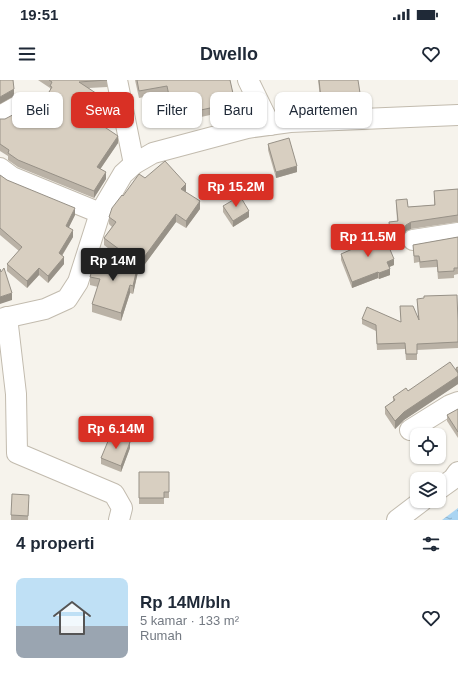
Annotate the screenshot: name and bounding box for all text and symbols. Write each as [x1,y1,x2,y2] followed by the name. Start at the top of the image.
[20,6,58,23] text: 19:51
[16,43,38,65] icon: menu
[420,43,442,65] icon: heart
[200,44,258,64] text: Dwello
[12,92,63,128] chip: Beli
[71,92,134,128] chip: Sewa
[142,92,202,128] chip: Filter
[210,92,267,128] chip: Baru
[275,92,372,128] chip: Apartemen
[195,174,277,208] pin: Rp 15.2M
[207,179,265,194] text: Rp 15.2M
[327,224,409,258] pin: Rp 11.5M
[340,229,396,244] text: Rp 11.5M
[80,248,146,282] pin: Rp 14M
[90,253,136,268] text: Rp 14M
[75,416,157,450] pin: Rp 6.14M
[87,421,145,436] text: Rp 6.14M
[410,428,446,508] map controls
[410,428,446,464] button: locate
[410,472,446,508] button: layers
[420,533,442,555] icon: filters
[16,534,94,553] text: 4 properti
[140,593,231,612] text: Rp 14M/bln
[48,594,96,642] icon: home
[420,607,442,629] icon: heart
[140,613,239,628] text: 5 kamar · 133 m²
[140,628,182,643] text: Rumah

